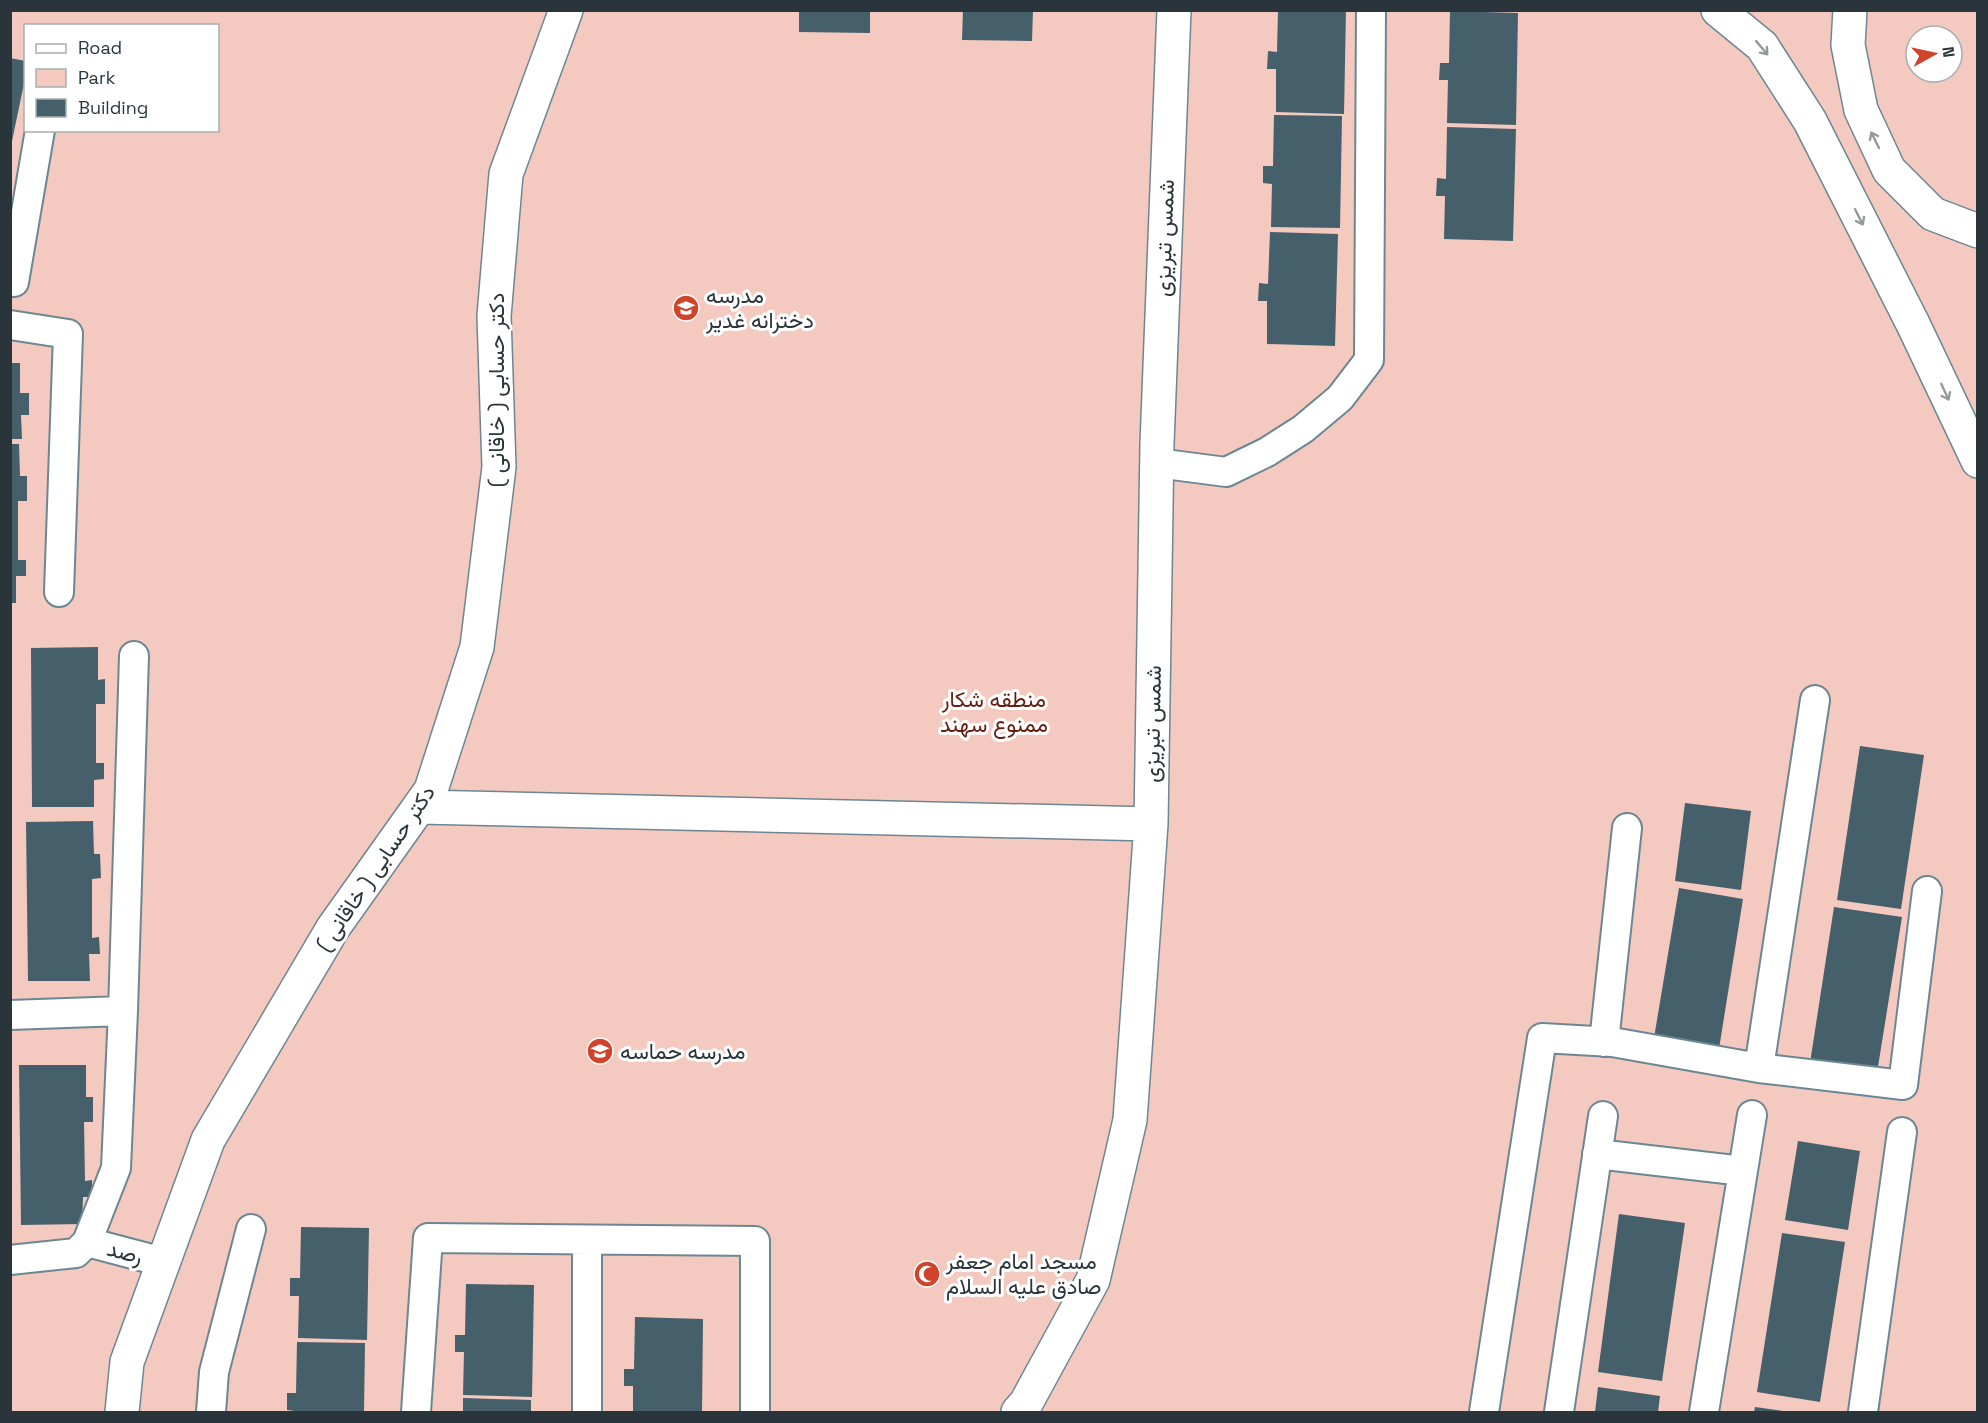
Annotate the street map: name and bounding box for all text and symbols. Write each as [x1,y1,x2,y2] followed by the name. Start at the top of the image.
[24,24,219,132] legend
[1904,24,1964,84] north arrow
[78,36,122,59] text: Road
[1754,40,1768,56] one-way arrow
[1937,45,1960,59] text: N
[78,66,116,89] text: Park
[78,96,148,119] text: Building
[1869,132,1881,150] one-way arrow
[1148,179,1180,297] street label: شمس تبریزی
[1853,208,1865,226] one-way arrow
[705,281,814,334] place label: مدرسه دخترانه غدیر
[482,293,510,487] street label: دکتر حسابی ( خاقانی )
[671,293,701,323] school or university icon: مدرسه دخترانه غدیر
[1939,382,1951,400] one-way arrow
[1137,665,1167,783] street label: شمس تبریزی
[940,685,1048,739] park label: منطقه شکار ممنوع سهند
[309,780,441,956] street label: دکتر حسابی ( خاقانی )
[585,1036,615,1066] school or university icon: مدرسه حماسه
[620,1037,746,1065] place label: مدرسه حماسه
[104,1234,146,1270] street label: رصد
[945,1247,1101,1301] place label: مسجد امام جعفر صادق علیه السلام
[912,1259,942,1289] mosque icon: مسجد امام جعفر صادق علیه السلام

